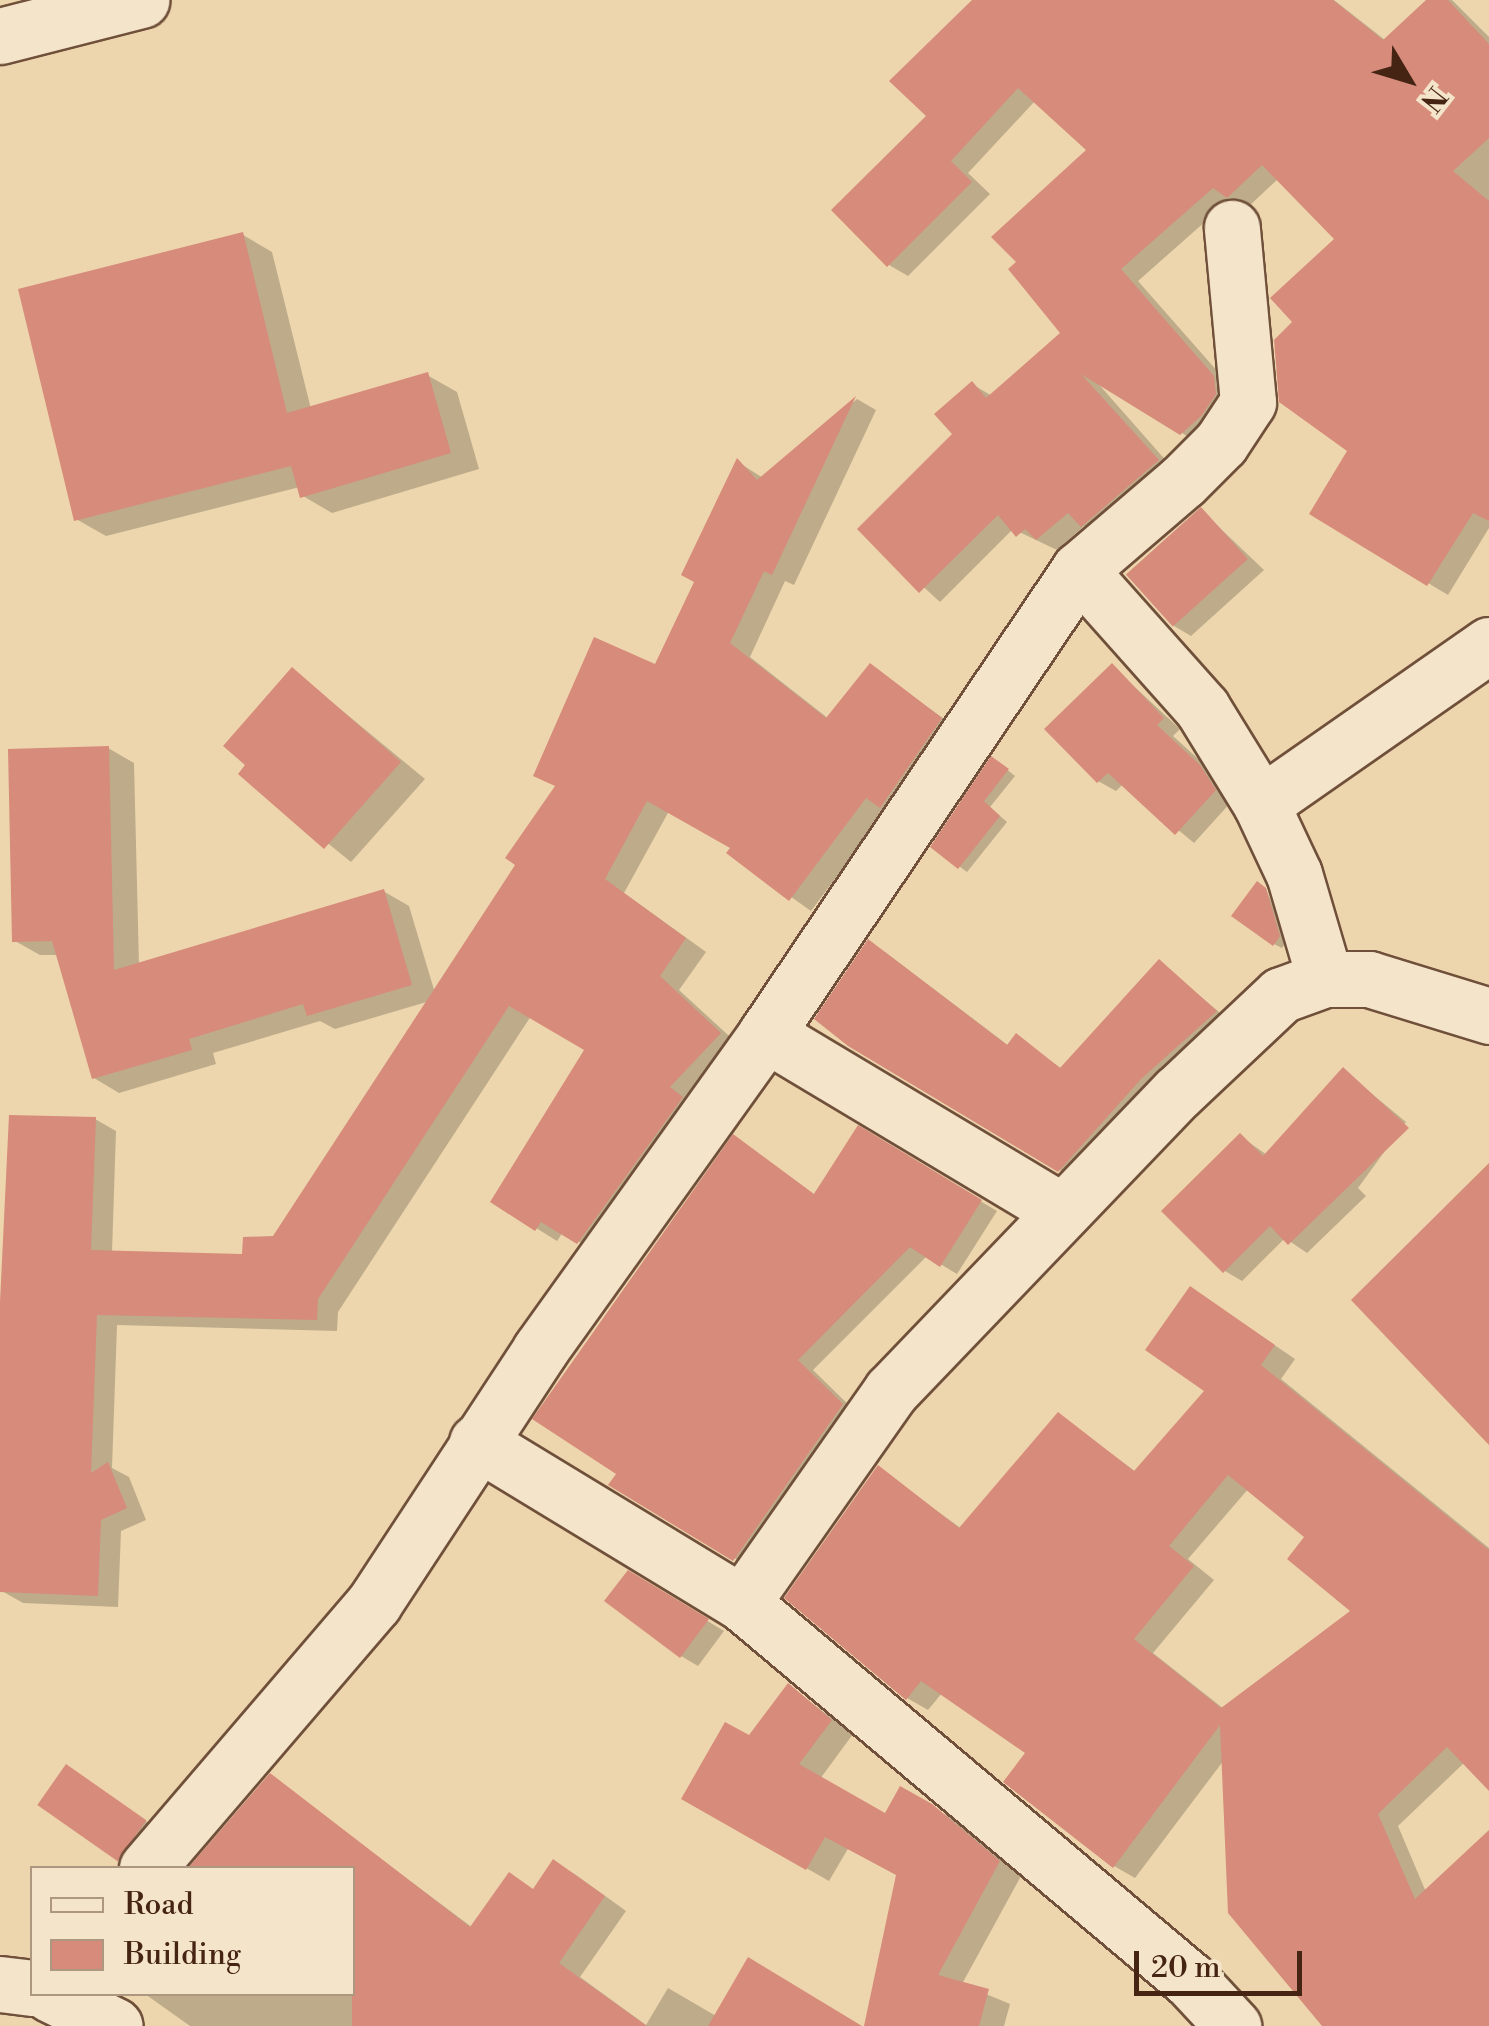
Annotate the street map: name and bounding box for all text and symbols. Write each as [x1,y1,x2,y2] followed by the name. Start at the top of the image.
[1359,30,1459,130] north arrow
[1412,79,1454,118] text: N
[30,1866,355,1996] legend
[124,1886,194,1924] text: Road
[1139,1931,1306,1993] scale bar
[124,1936,241,1974] text: Building
[1151,1949,1220,1987] text: 20 m

